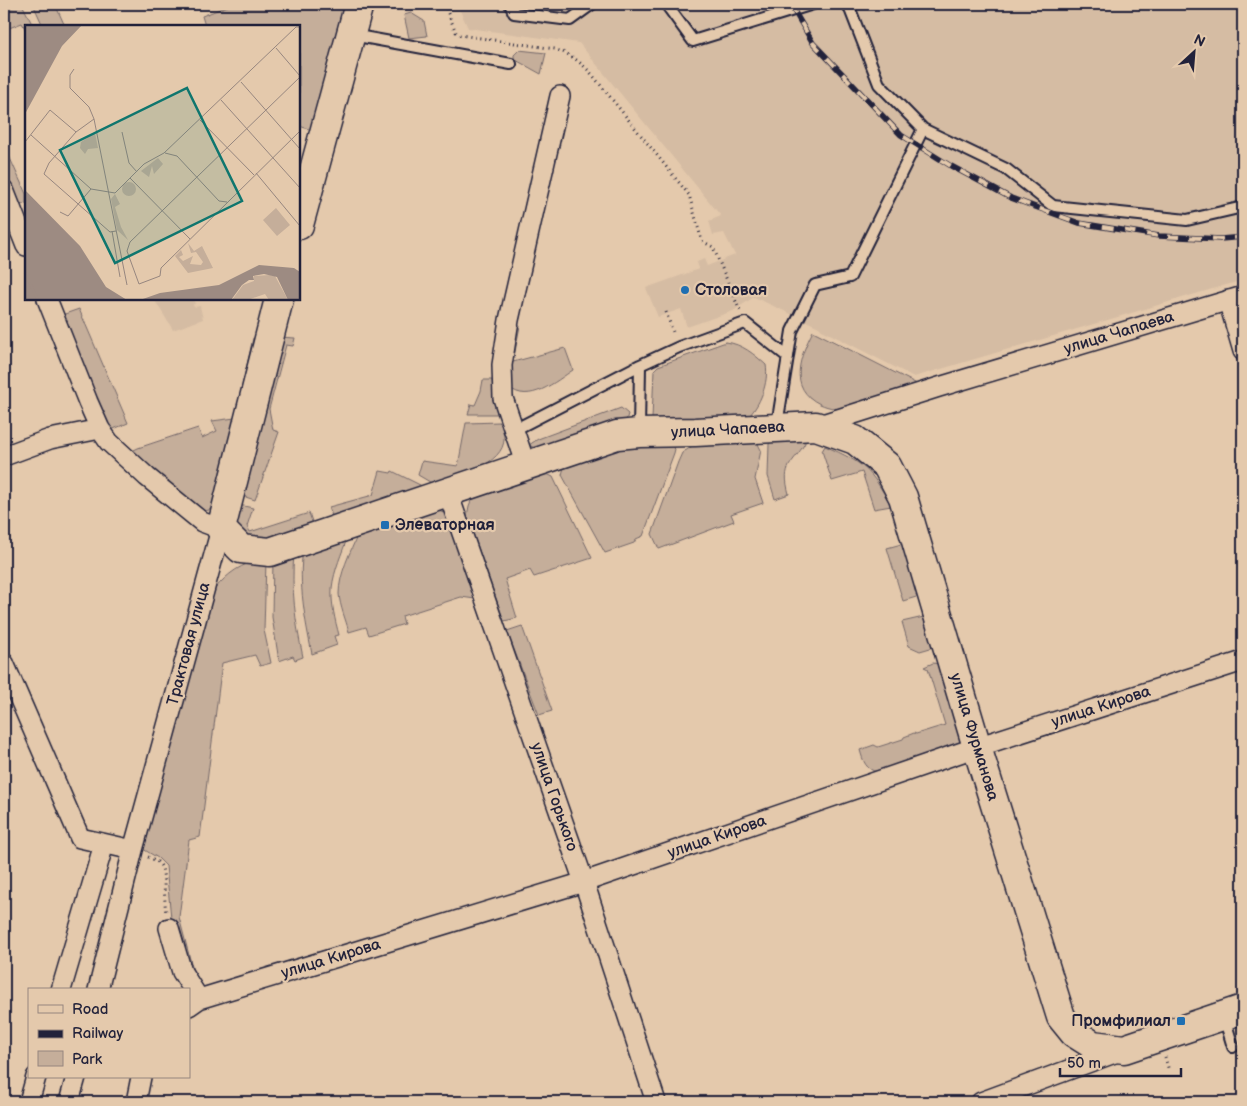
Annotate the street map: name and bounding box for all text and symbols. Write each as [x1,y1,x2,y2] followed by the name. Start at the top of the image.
[25,25,300,300] inset map
[1170,28,1220,78] north arrow
[1191,31,1208,51] text: N
[695,281,767,300] place label: Столовая
[679,284,691,296] marker: Столовая
[1062,307,1177,359] street label: улица Чапаева
[671,417,786,442] street label: улица Чапаева
[395,516,495,535] place label: Элеваторная
[379,519,391,531] marker: Элеваторная
[163,580,215,708] street label: Трактовая улица
[946,671,1003,804] street label: улица Фурманова
[1049,682,1153,732] street label: улица Кирова
[527,740,581,854] street label: улица Горького
[665,811,769,863] street label: улица Кирова
[279,935,384,983] street label: улица Кирова
[28,988,190,1078] legend
[72,1000,108,1019] text: Road
[1071,1012,1171,1031] place label: Промфилиал
[1175,1015,1187,1027] marker: Промфилиал
[72,1024,123,1043] text: Railway
[1060,1046,1181,1078] scale bar
[72,1050,103,1069] text: Park
[1067,1054,1101,1073] text: 50 m

